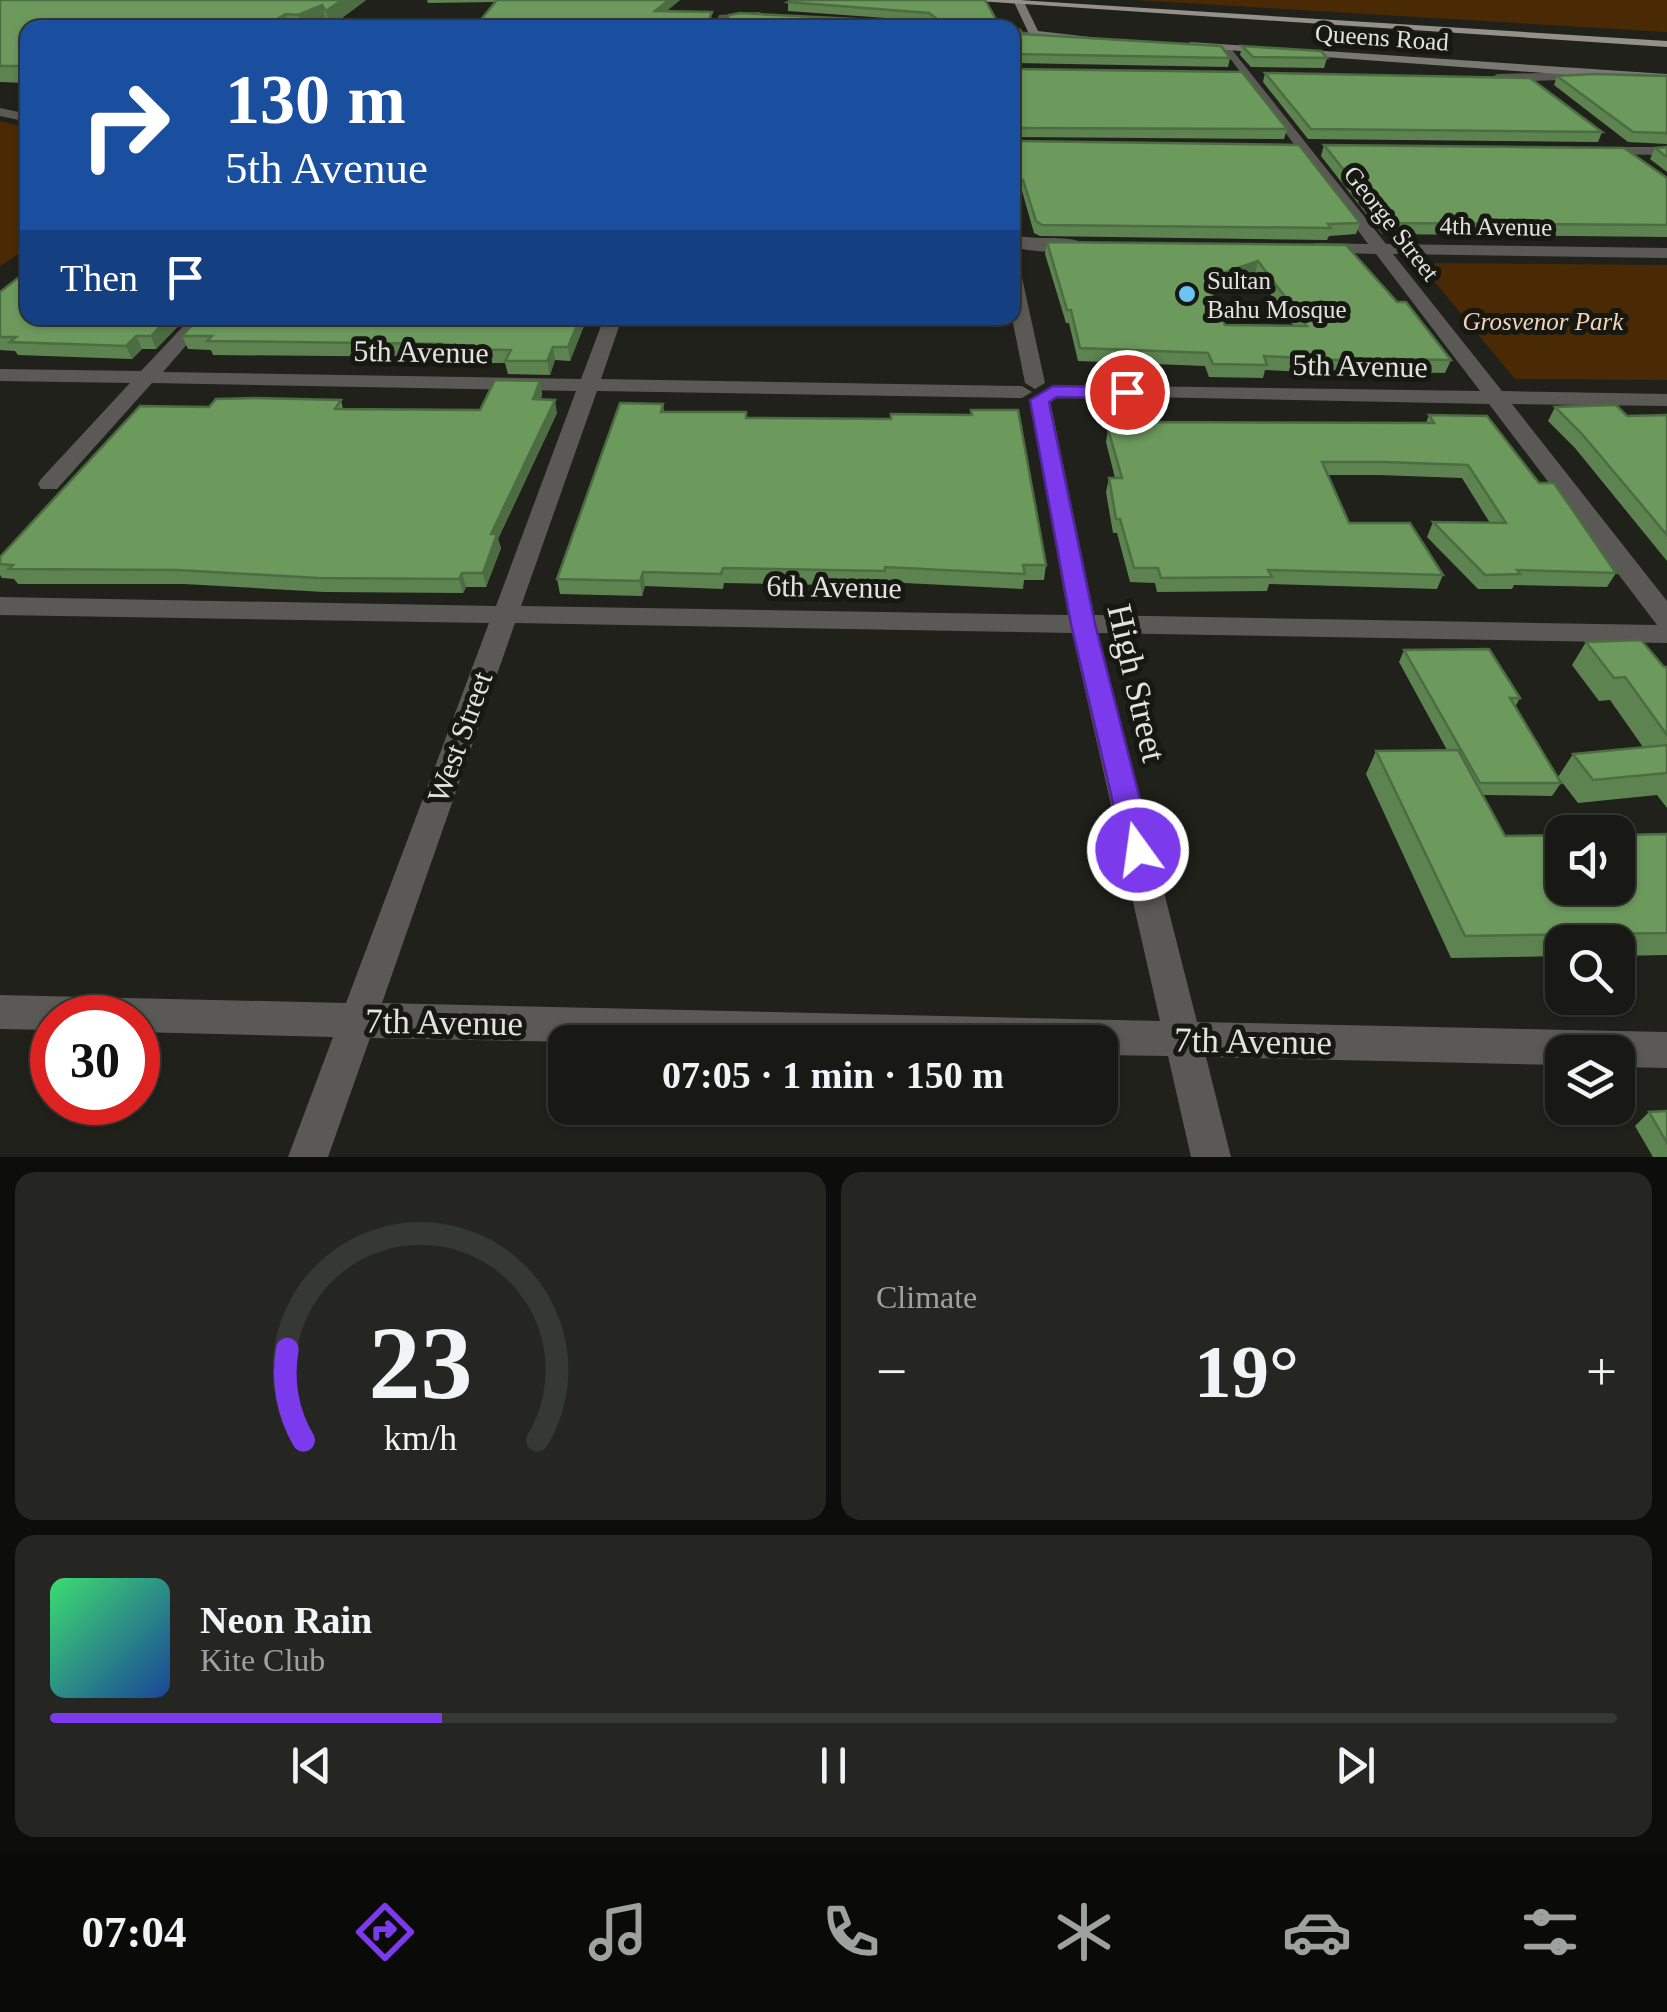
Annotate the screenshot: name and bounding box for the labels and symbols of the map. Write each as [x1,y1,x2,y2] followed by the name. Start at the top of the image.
[1314,19,1450,56] street label: Queens Road
[1339,161,1445,286] street label: George Street
[1439,212,1553,241] street label: 4th Avenue
[1207,267,1347,323] place label: Sultan Bahu Mosque
[1176,283,1198,305] marker: Sultan Bahu Mosque
[1463,308,1624,335] park label: Grosvenor Park
[353,334,489,369] street label: 5th Avenue
[1292,348,1428,383] street label: 5th Avenue
[1085,350,1170,435] pin
[766,569,902,604] street label: 6th Avenue
[1099,601,1174,766] street label: High Street
[421,666,499,807] street label: West Street
[1086,798,1190,902] position arrow
[30,995,160,1125] speed limit sign: 30
[365,1002,523,1043] street label: 7th Avenue
[1174,1021,1332,1062] street label: 7th Avenue

